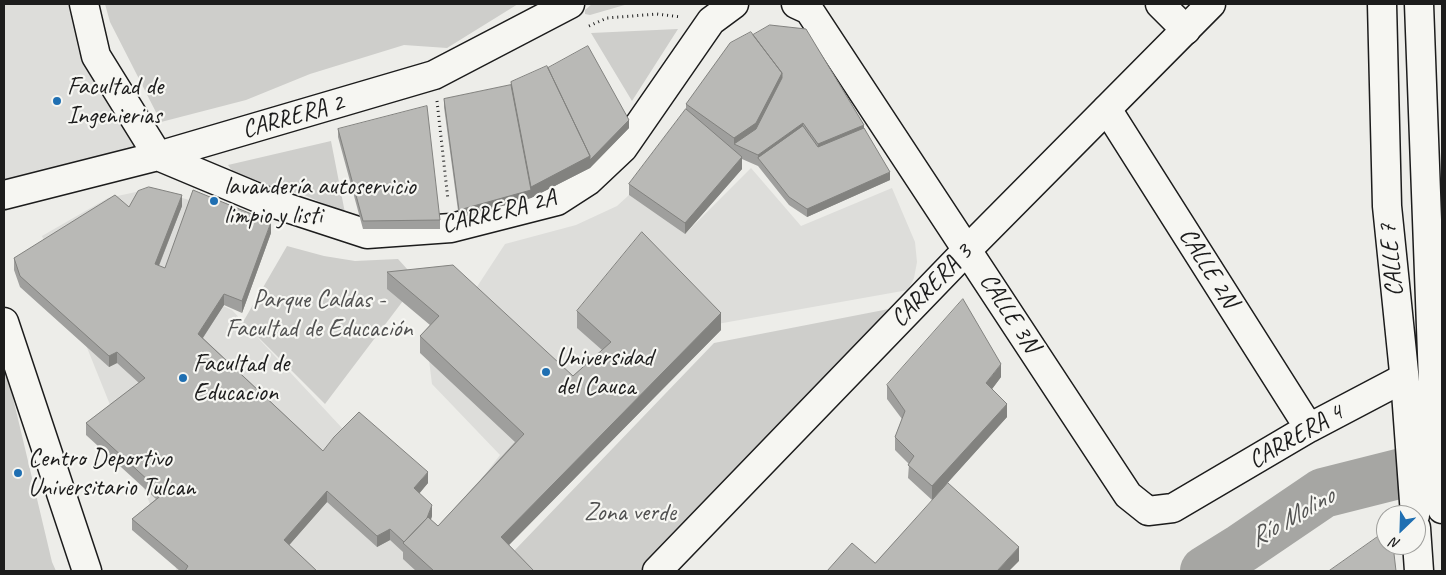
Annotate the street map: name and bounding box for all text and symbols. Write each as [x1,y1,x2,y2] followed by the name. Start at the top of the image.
[67,72,163,131] place label: Facultad de Ingenierias
[239,88,347,146] street label: CARRERA 2
[51,95,63,107] marker: Facultad de Ingenierias
[224,172,415,231] place label: lavandería autoservicio limpio y listi
[439,183,559,241] street label: CARRERA 2A
[208,195,220,207] marker: lavandería autoservicio limpio y listi
[1373,222,1411,298] street label: CALLE 7
[1172,223,1244,313] street label: CALLE 2N
[885,238,979,334] street label: CARRERA 3
[972,268,1046,358] street label: CALLE 3N
[225,285,413,344] park label: Parque Caldas - Facultad de Educación
[556,343,653,402] place label: Universidad del Cauca
[193,349,289,408] place label: Facultad de Educacion
[540,366,552,378] marker: Universidad del Cauca
[177,372,189,384] marker: Facultad de Educacion
[1243,398,1349,476] street label: CARRERA 4
[28,444,195,503] place label: Centro Deportivo Universitario Tulcan
[12,467,24,479] marker: Centro Deportivo Universitario Tulcan
[1244,481,1340,555] water label: Río Molino
[584,498,676,528] park label: Zona verde
[1376,505,1426,555] north arrow
[1388,534,1403,553] text: N

